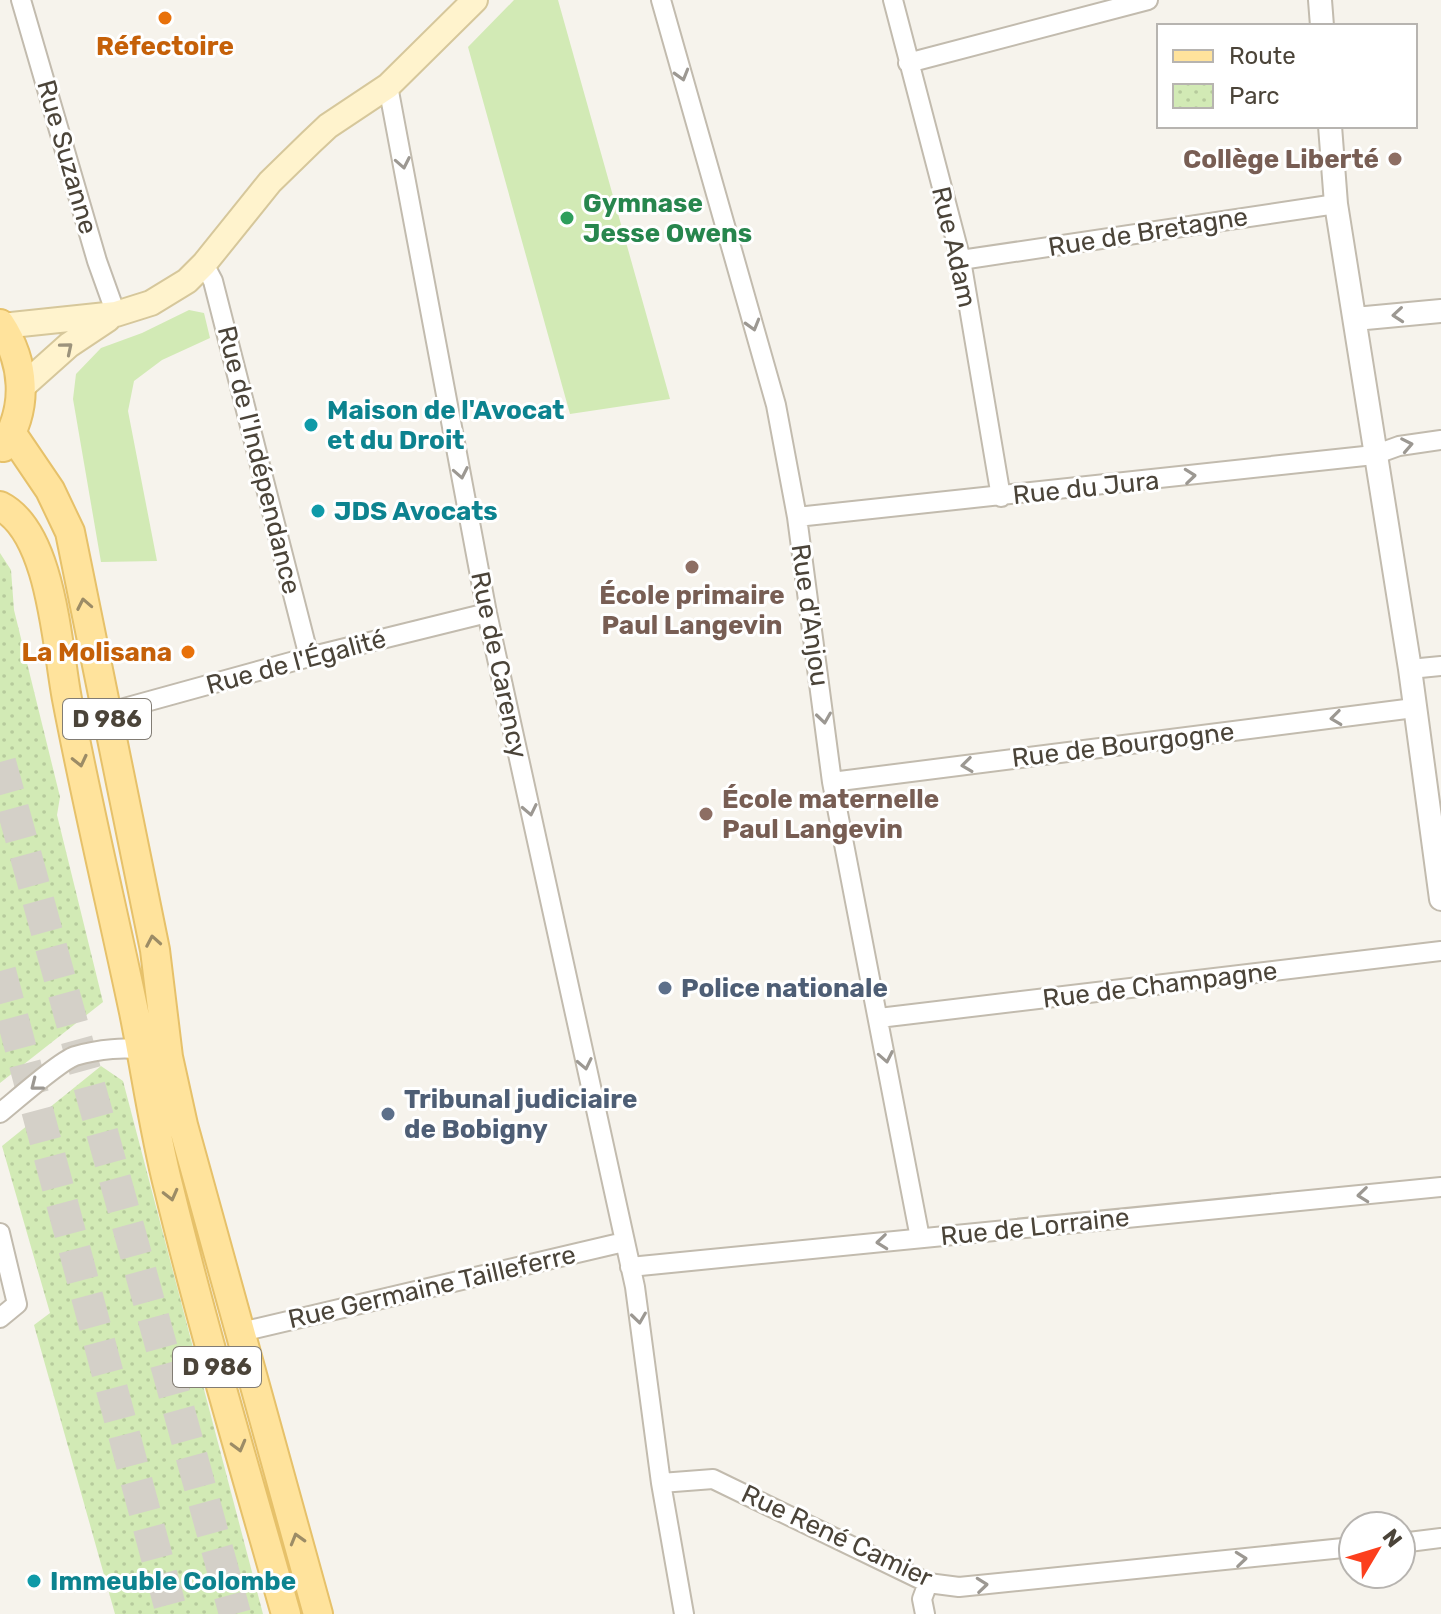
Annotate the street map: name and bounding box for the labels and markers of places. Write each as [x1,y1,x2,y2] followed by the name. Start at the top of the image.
[156,9,174,27] marker: Réfectoire
[96,31,234,62] place label: Réfectoire
[1183,144,1379,175] place label: Collège Liberté
[1386,150,1404,168] marker: Collège Liberté
[583,188,752,249] place label: Gymnase Jesse Owens
[558,209,576,227] marker: Gymnase Jesse Owens
[327,395,565,456] place label: Maison de l'Avocat et du Droit
[302,416,320,434] marker: Maison de l'Avocat et du Droit
[334,496,498,527] place label: JDS Avocats
[309,502,327,520] marker: JDS Avocats
[683,558,701,576] marker: École primaire Paul Langevin
[599,580,785,641] place label: École primaire Paul Langevin
[22,637,172,668] place label: La Molisana
[179,643,197,661] marker: La Molisana
[722,784,939,845] place label: École maternelle Paul Langevin
[697,805,715,823] marker: École maternelle Paul Langevin
[681,973,888,1004] place label: Police nationale
[656,979,674,997] marker: Police nationale
[404,1084,637,1145] place label: Tribunal judiciaire de Bobigny
[379,1105,397,1123] marker: Tribunal judiciaire de Bobigny
[50,1566,296,1597] place label: Immeuble Colombe
[25,1572,43,1590] marker: Immeuble Colombe

